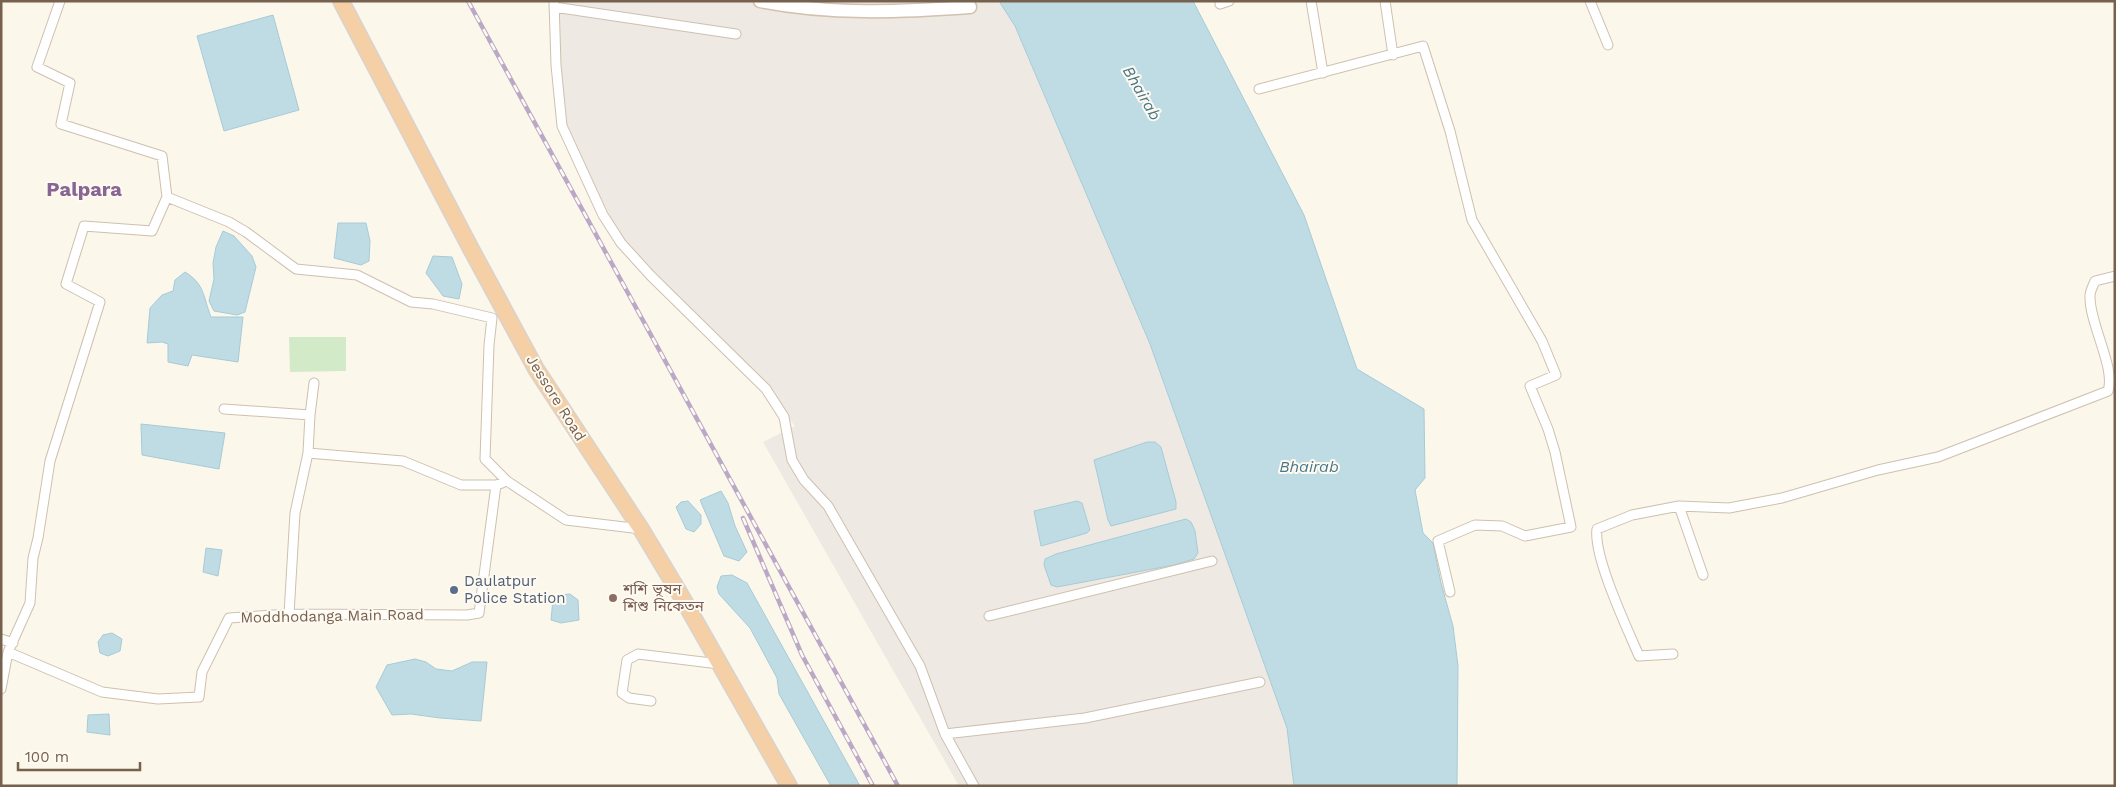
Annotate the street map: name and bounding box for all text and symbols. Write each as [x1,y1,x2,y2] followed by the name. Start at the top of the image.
[1119,62,1165,124] water label: Bhairab
[46,177,122,201] district label: Palpara
[522,352,590,444] street label: Jessore Road
[1279,457,1339,476] water label: Bhairab
[464,572,565,607] place label: Daulatpur Police Station
[622,580,705,615] place label: শশি ভূষন শিশু নিকেতন
[448,584,460,596] marker: Daulatpur Police Station
[607,592,619,604] marker: শশি ভূষন শিশু নিকেতন
[240,605,424,627] street label: Moddhodanga Main Road
[18,740,140,772] scale bar
[25,748,69,766] text: 100 m

